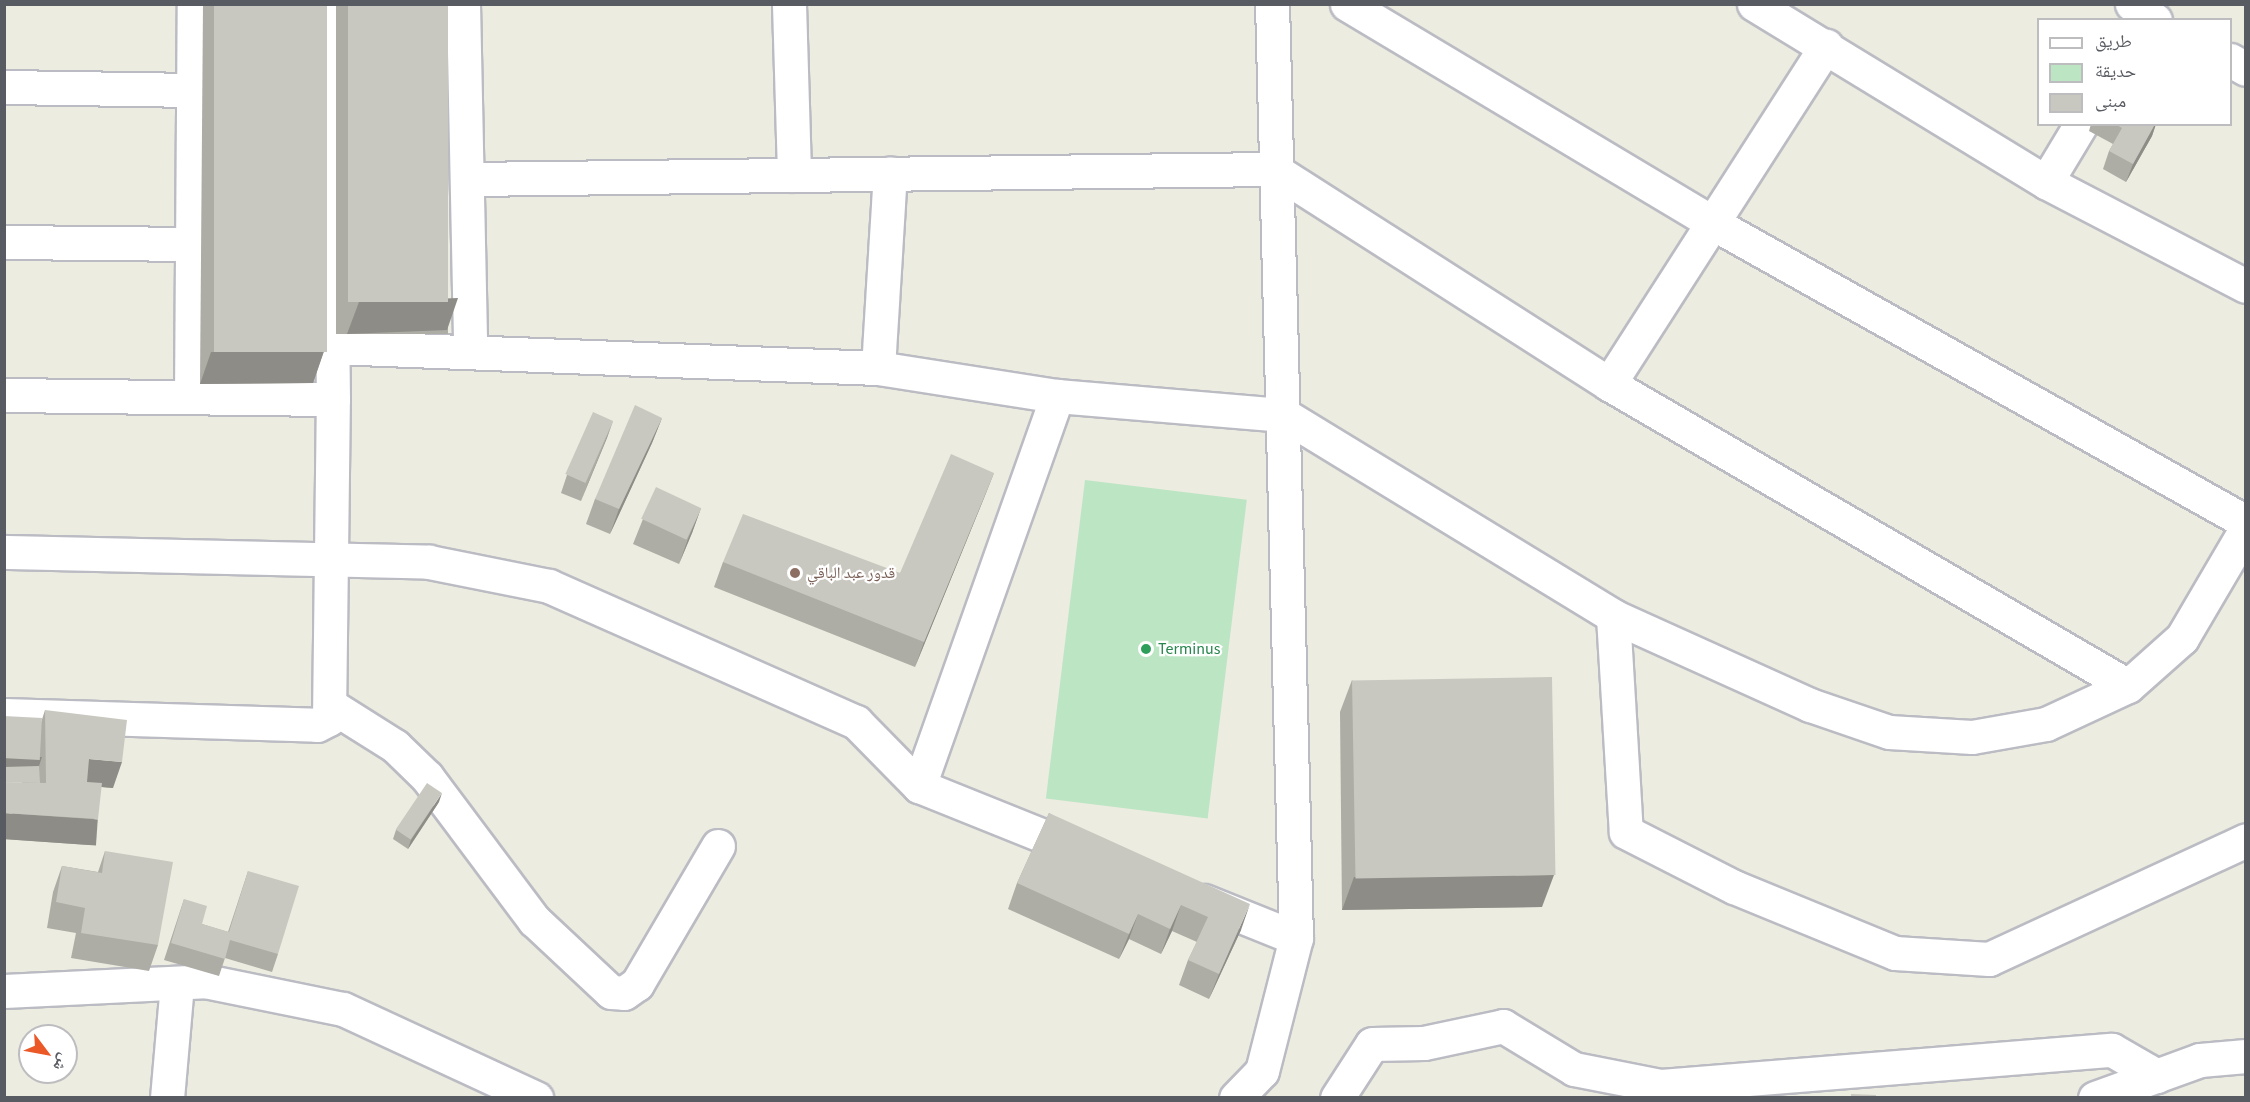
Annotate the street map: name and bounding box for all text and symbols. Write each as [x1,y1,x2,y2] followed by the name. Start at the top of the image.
[2037,18,2232,126] legend
[2095,29,2132,54] text: طريق
[2095,59,2136,84] text: حديقة
[2095,89,2126,114] text: مبنى
[807,563,895,583] place label: قدور عبد الباقي
[788,566,802,580] marker: قدور عبد الباقي
[1158,639,1220,659] place label: Terminus
[1139,642,1153,656] marker: Terminus
[18,1024,78,1084] north arrow
[48,1049,75,1076] text: ش

